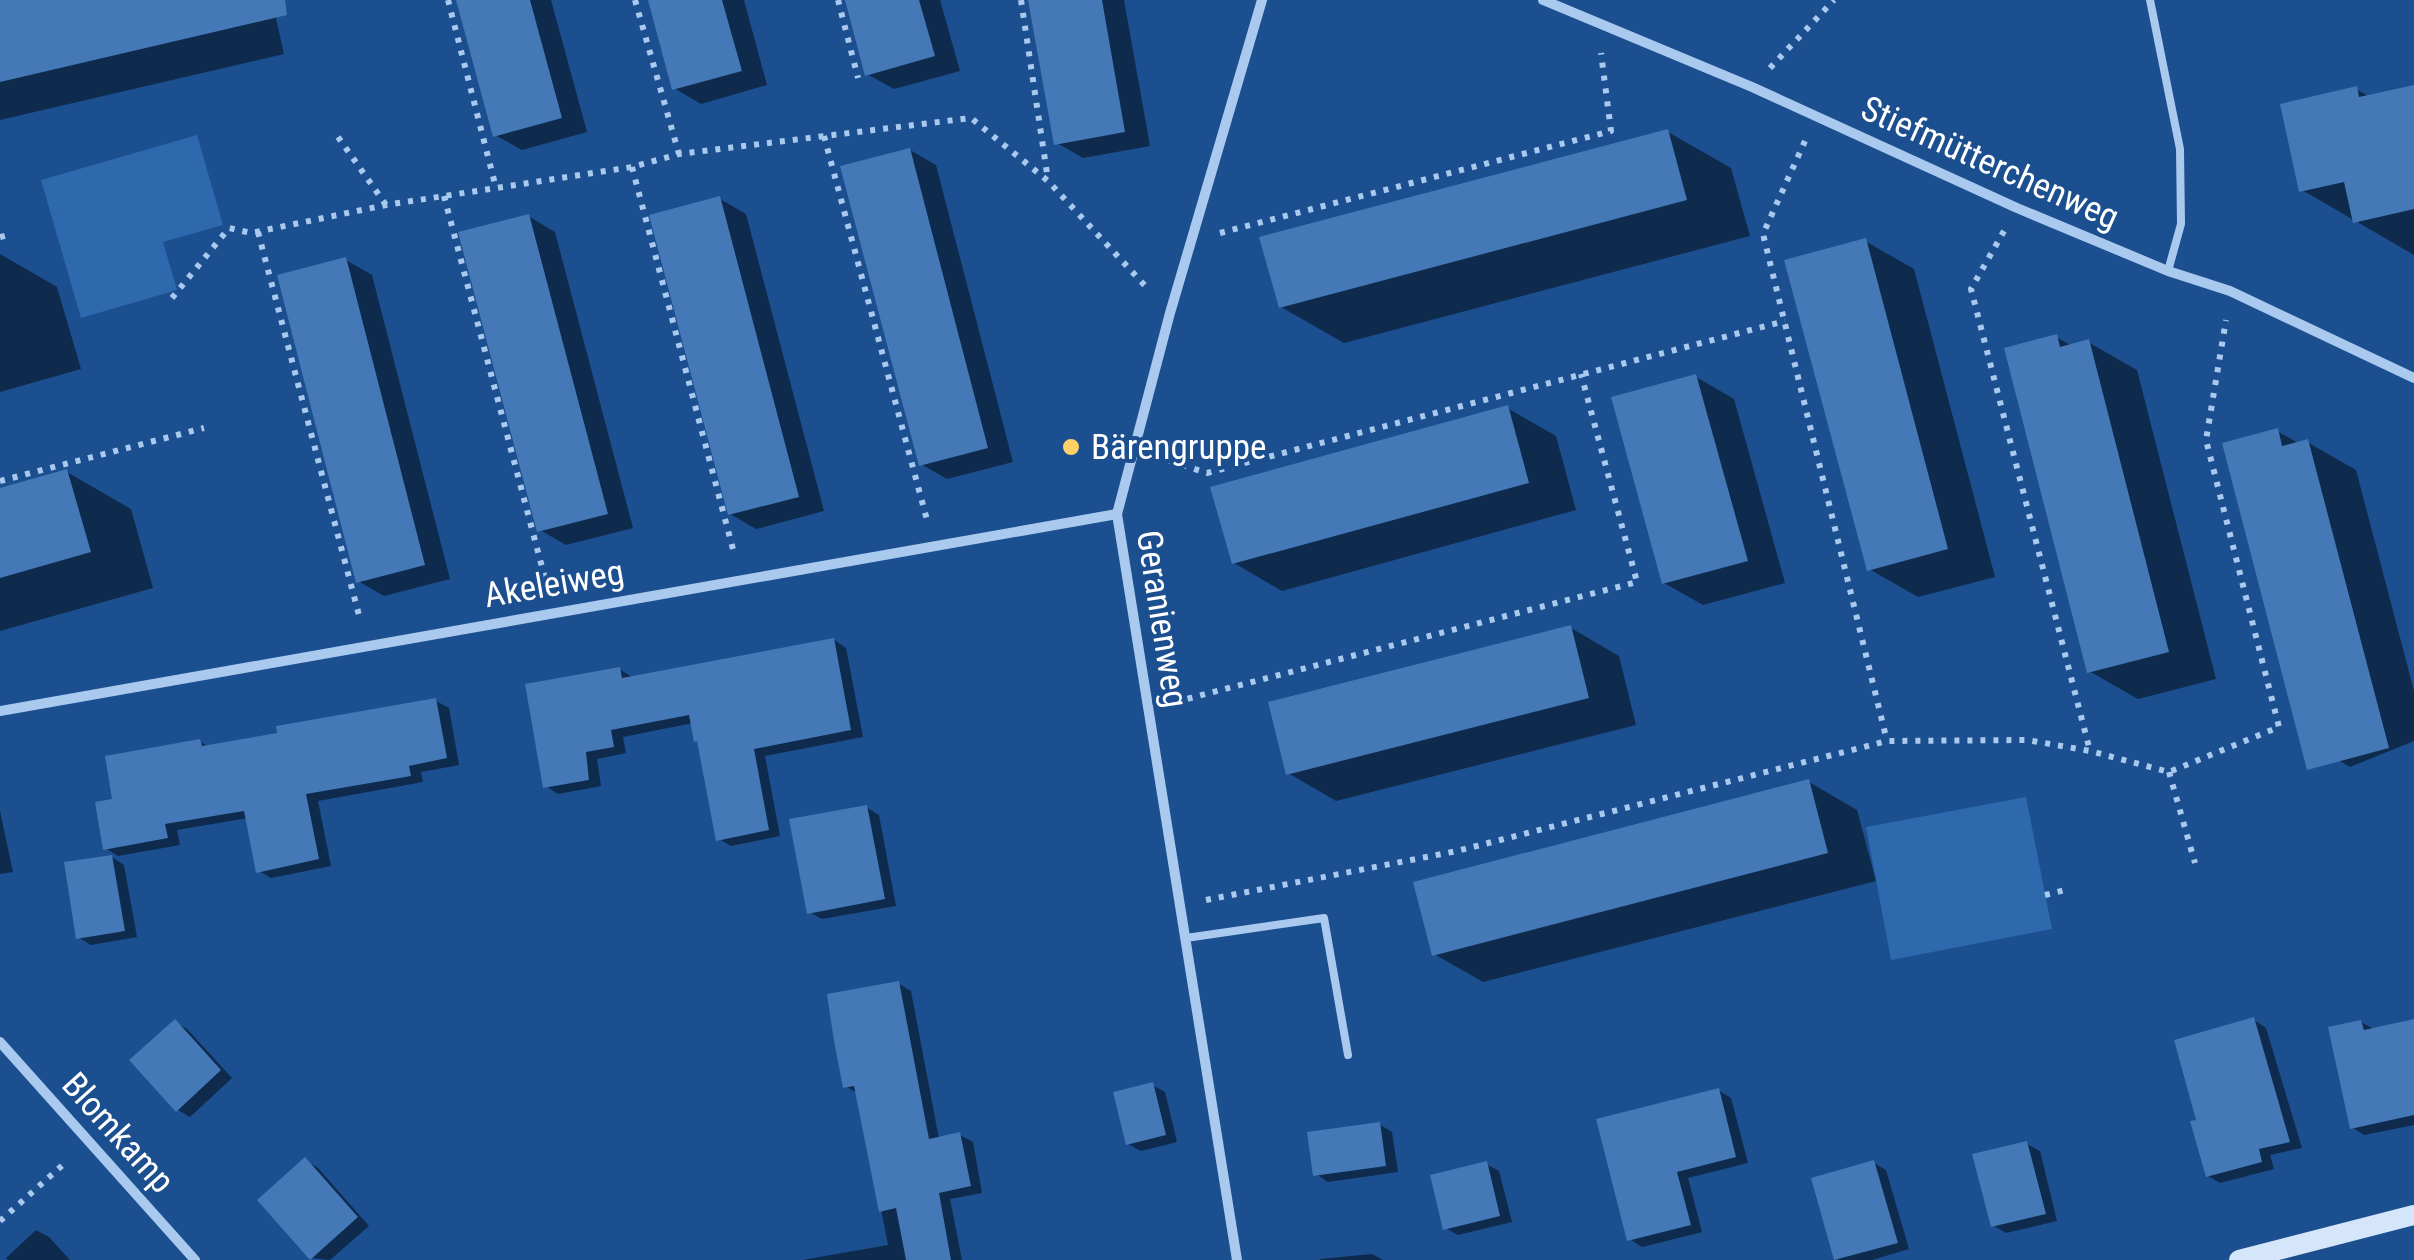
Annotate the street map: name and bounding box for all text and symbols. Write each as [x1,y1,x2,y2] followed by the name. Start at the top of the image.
[1855,88,2125,238] street label: Stiefmütterchenweg
[1091,427,1266,468] place label: Bärengruppe
[1060,436,1082,458] marker: Bärengruppe
[1128,528,1196,710] street label: Geranienweg
[481,552,627,616] street label: Akeleiweg
[54,1065,182,1201] street label: Blomkamp

